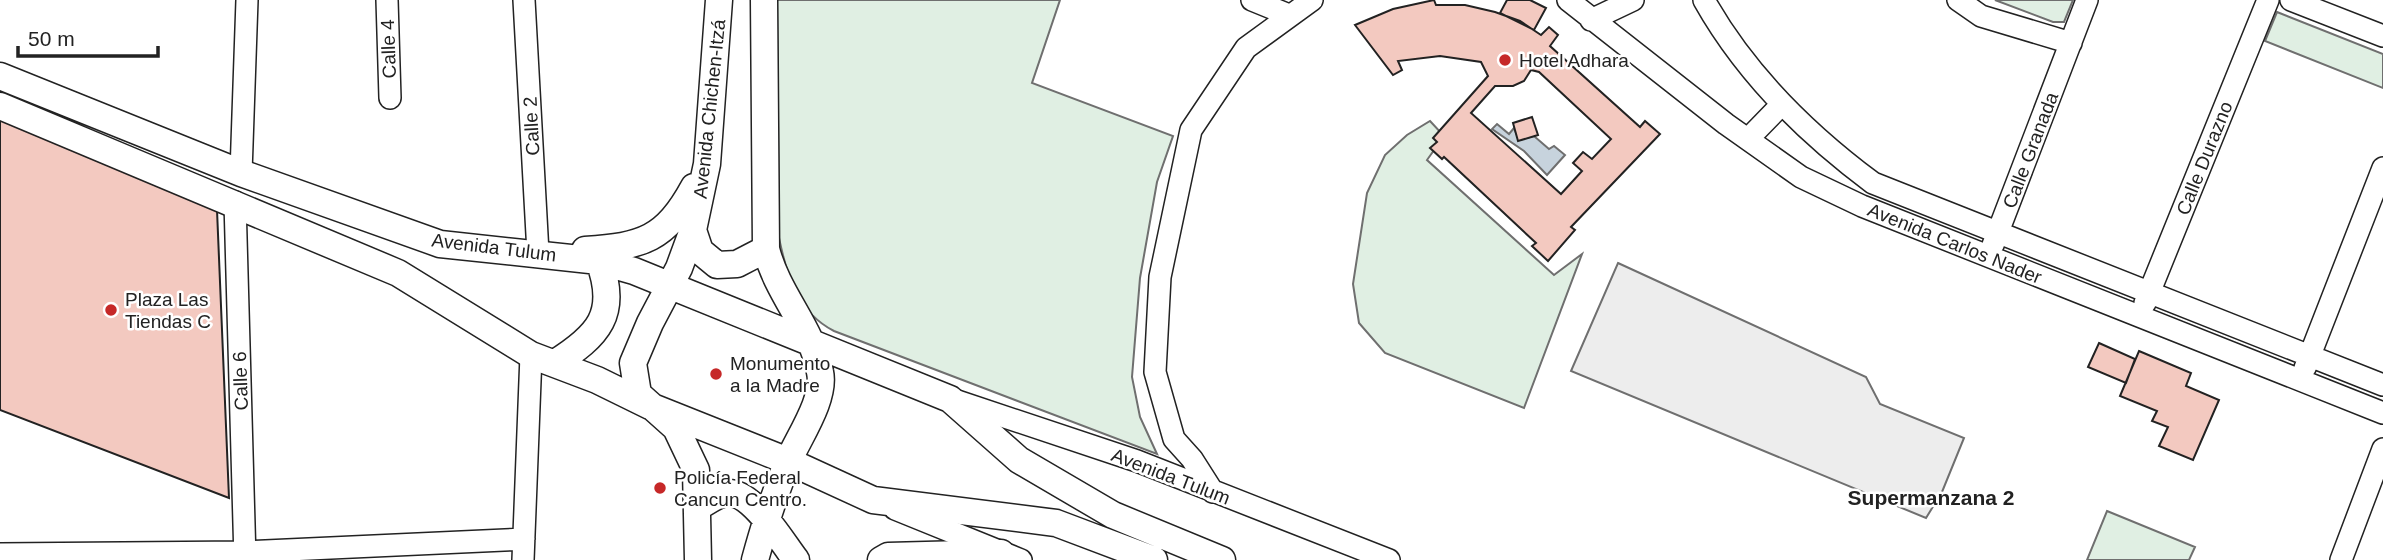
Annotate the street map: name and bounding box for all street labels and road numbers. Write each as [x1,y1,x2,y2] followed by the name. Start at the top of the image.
[690,18,729,200] street label: Avenida Chichen-Itzá
[377,19,400,79] street label: Calle 4
[1999,89,2062,211] street label: Calle Granada
[519,96,544,156] street label: Calle 2
[2172,98,2237,218] street label: Calle Durazno
[1865,199,2045,288] street label: Avenida Carlos Nader
[430,229,557,266] street label: Avenida Tulum
[229,351,252,411] street label: Calle 6
[1109,444,1233,509] street label: Avenida Tulum

